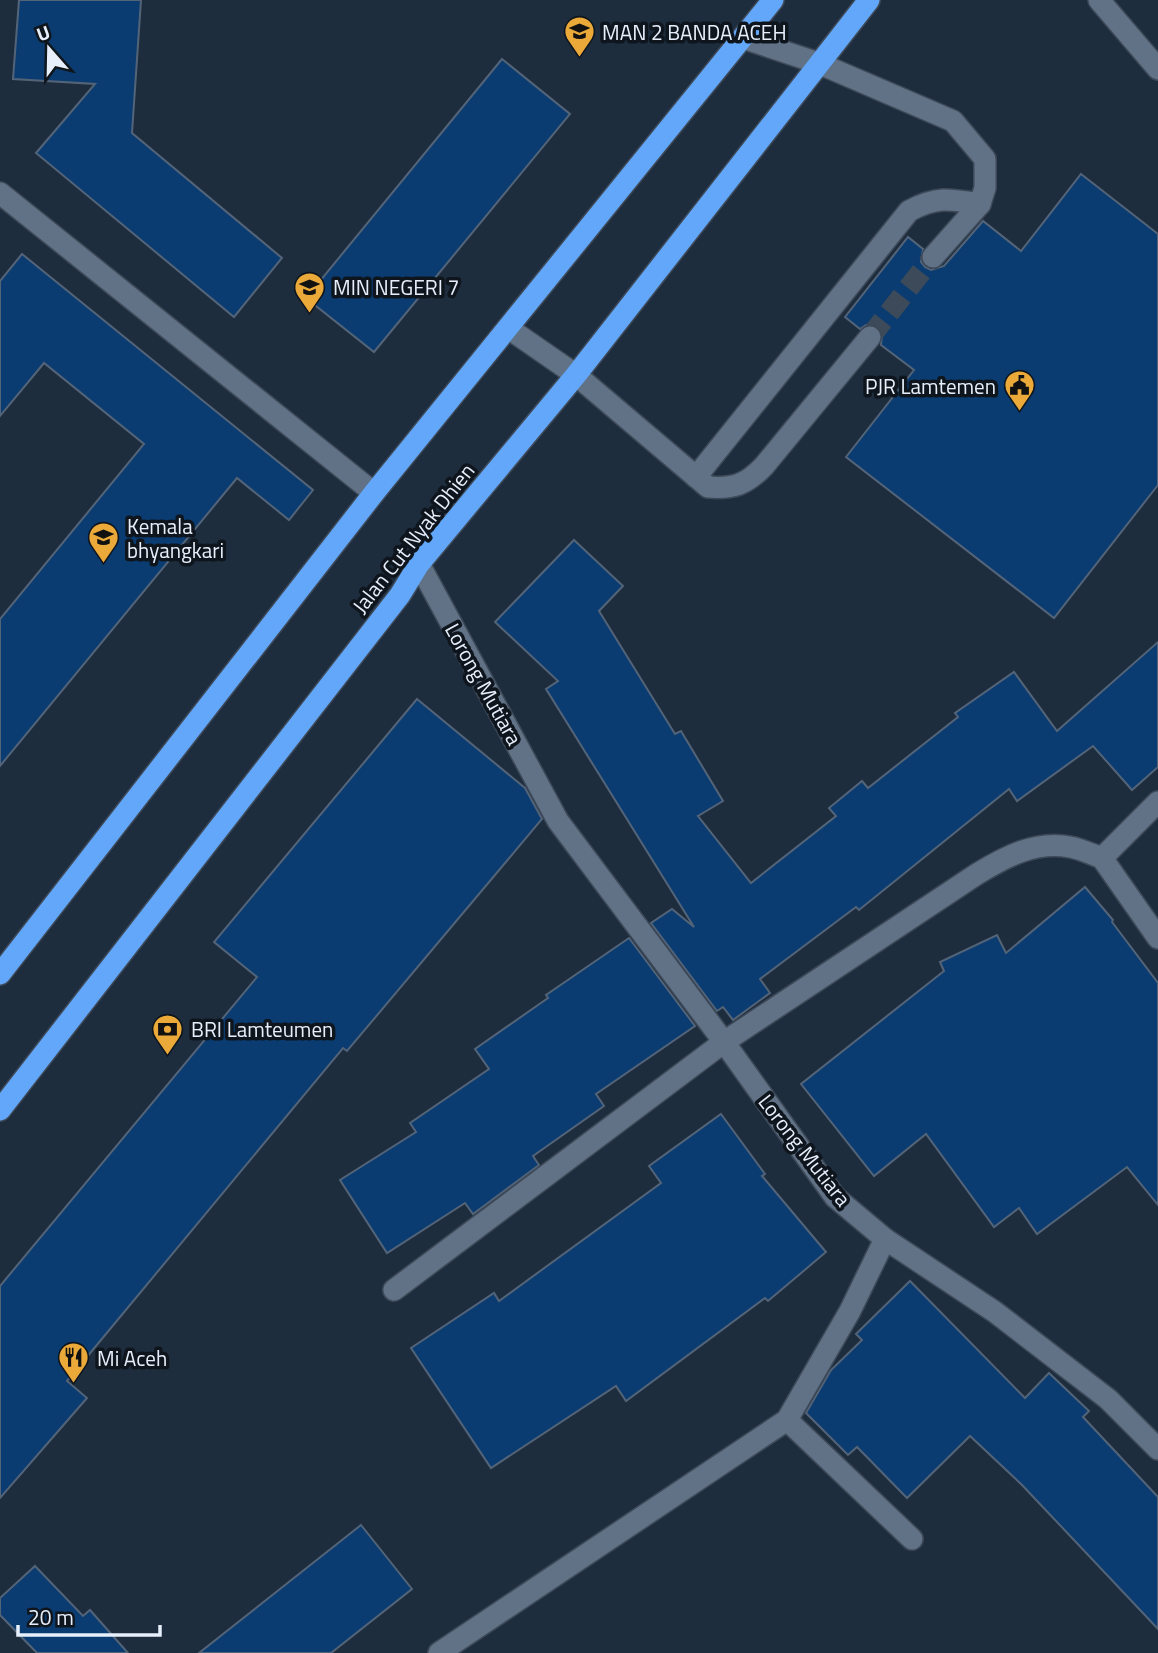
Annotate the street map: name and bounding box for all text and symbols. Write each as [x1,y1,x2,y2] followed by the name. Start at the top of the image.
[14,14,84,84] north arrow
[562,15,596,59] school or university icon: MAN 2 BANDA ACEH
[602,16,787,48] place label: MAN 2 BANDA ACEH
[32,17,54,48] text: U
[293,270,327,314] school or university icon: MIN NEGERI 7
[333,271,459,303] place label: MIN NEGERI 7
[1002,369,1036,413] public building icon: PJR Lamtemen
[865,370,996,402] place label: PJR Lamtemen
[344,456,482,620] street label: Jalan Cut Nyak Dhien
[127,510,224,566] place label: Kemala bhyangkari
[87,521,121,565] school or university icon: Kemala bhyangkari
[437,617,531,751] street label: Lorong Mutiara
[151,1012,185,1056] bank icon: BRI Lamteumen
[191,1013,333,1045] place label: BRI Lamteumen
[751,1087,859,1213] street label: Lorong Mutiara
[57,1341,91,1385] restaurant icon: Mi Aceh
[97,1342,167,1374] place label: Mi Aceh
[18,1594,159,1638] scale bar
[28,1601,74,1633] text: 20 m

